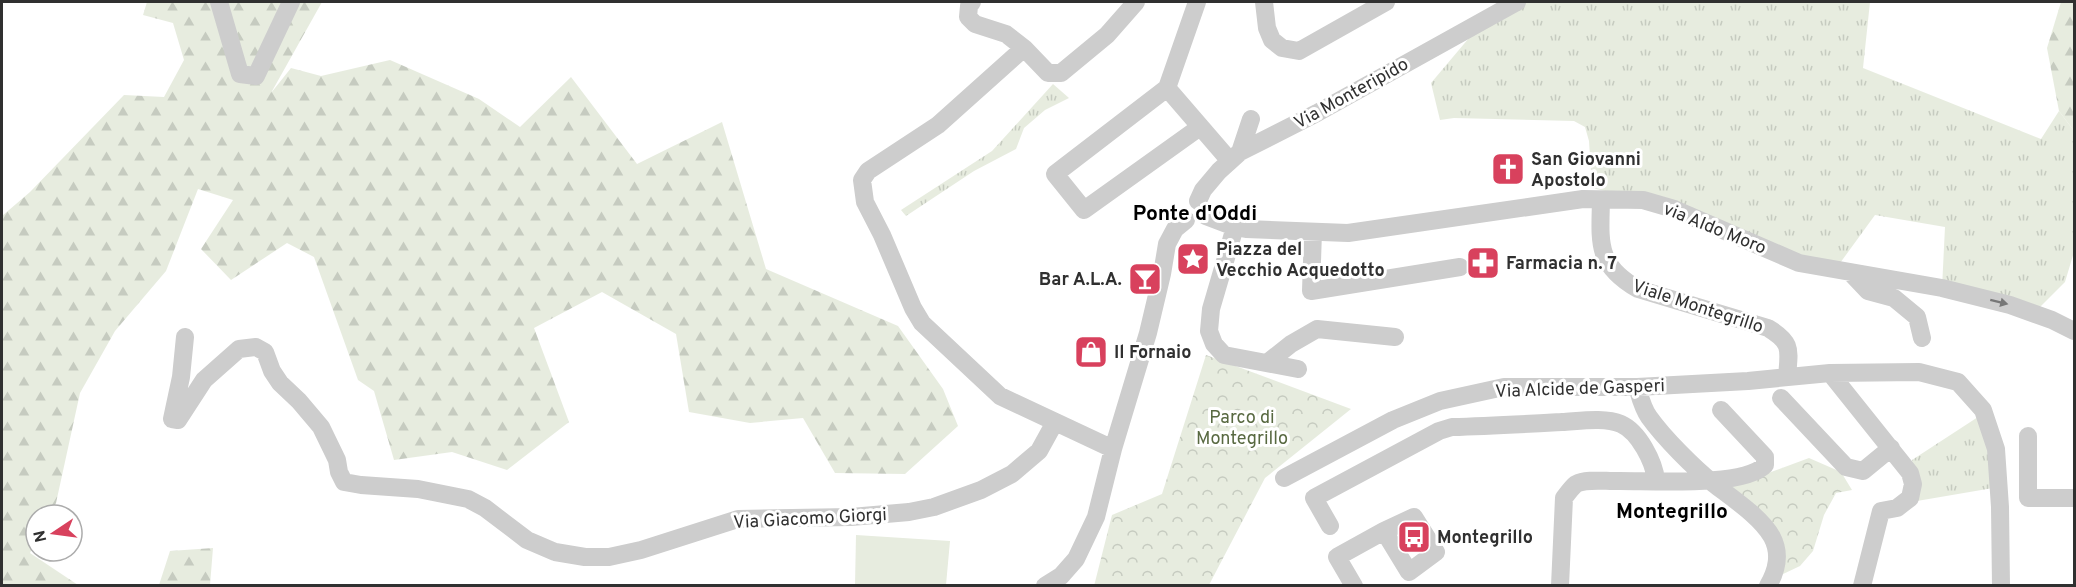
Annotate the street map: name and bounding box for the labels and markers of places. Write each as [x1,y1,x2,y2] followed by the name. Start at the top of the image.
[1531,149,1641,193] place label: San Giovanni Apostolo
[1490,151,1526,187] church icon: San Giovanni Apostolo
[1216,239,1385,283] place label: Piazza del Vecchio Acquedotto
[1175,241,1211,277] place icon: Piazza del Vecchio Acquedotto
[1465,245,1501,281] pharmacy icon: Farmacia n. 7
[1506,253,1617,276] place label: Farmacia n. 7
[1127,261,1163,297] bar icon: Bar A.L.A.
[1039,269,1122,292] place label: Bar A.L.A.
[1073,334,1109,370] shop icon: Il Fornaio
[1114,342,1191,365] place label: Il Fornaio
[1396,519,1432,555] bus stop icon: Montegrillo
[1437,527,1533,550] place label: Montegrillo

